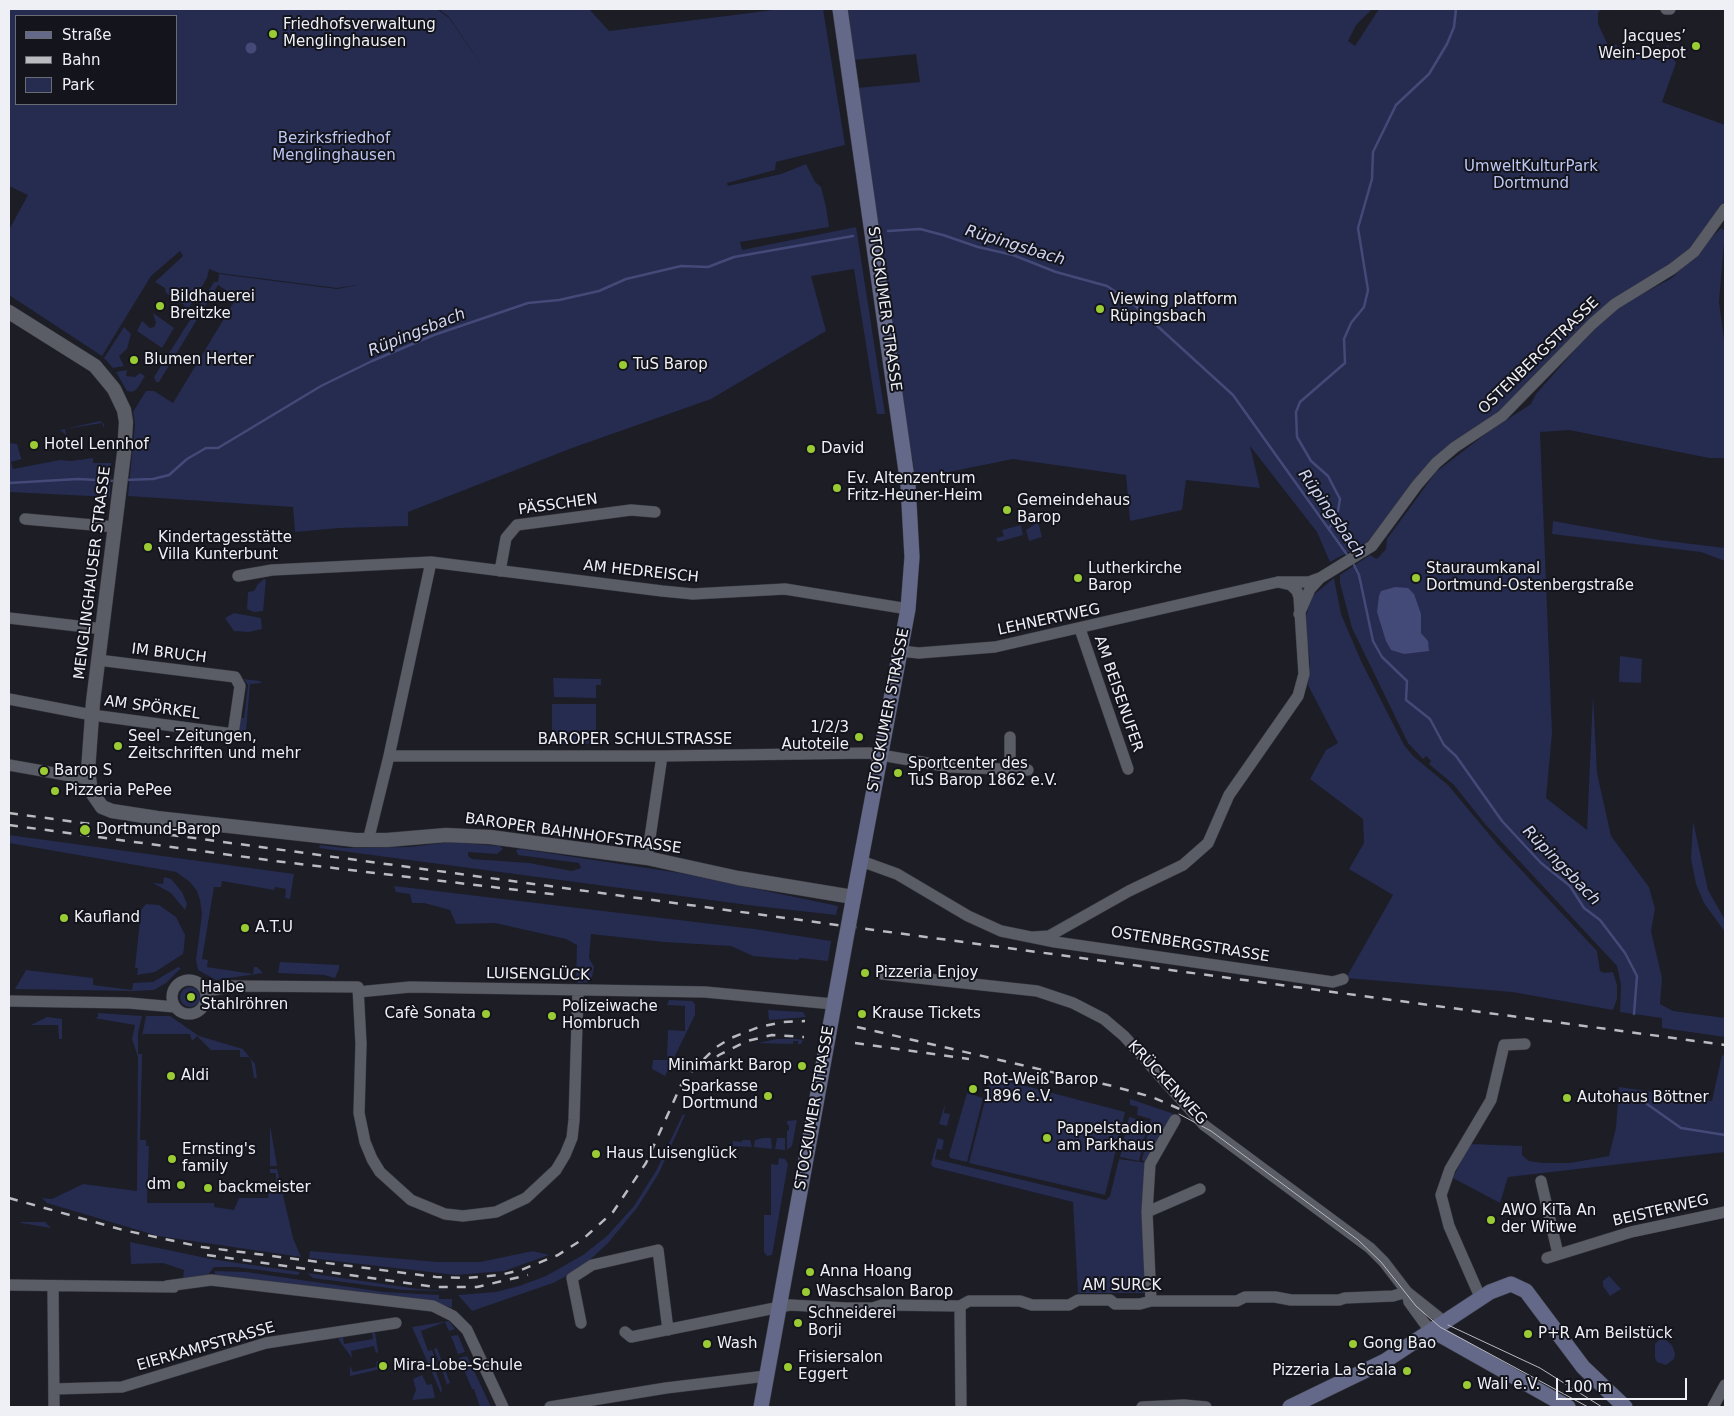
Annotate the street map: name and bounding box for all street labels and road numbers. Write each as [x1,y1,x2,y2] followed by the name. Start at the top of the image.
[864,225,904,393] street label: STOCKUMER STRASSE
[1475,294,1603,418] street label: OSTENBERGSTRASSE
[71,465,115,681] street label: MENGLINGHAUSER STRASSE
[517,491,599,519] street label: PÄSSCHEN
[582,557,700,587] street label: AM HEDREISCH
[996,600,1102,640] street label: LEHNERTWEG
[864,627,914,793] street label: STOCKUMER STRASSE
[1090,633,1146,755] street label: AM BEISENUFER
[130,640,208,668] street label: IM BRUCH
[103,692,201,724] street label: AM SPÖRKEL
[538,731,732,749] street label: BAROPER SCHULSTRASSE
[464,810,682,858] street label: BAROPER BAHNHOFSTRASSE
[1109,924,1271,966] street label: OSTENBERGSTRASSE
[486,965,590,985] street label: LUISENGLÜCK
[792,1025,838,1191] street label: STOCKUMER STRASSE
[1124,1037,1210,1129] street label: KRÜCKENWEG
[1611,1191,1711,1231] street label: BEISTERWEG
[1083,1277,1161,1295] street label: AM SURCK
[135,1319,277,1375] street label: EIERKAMPSTRASSE

